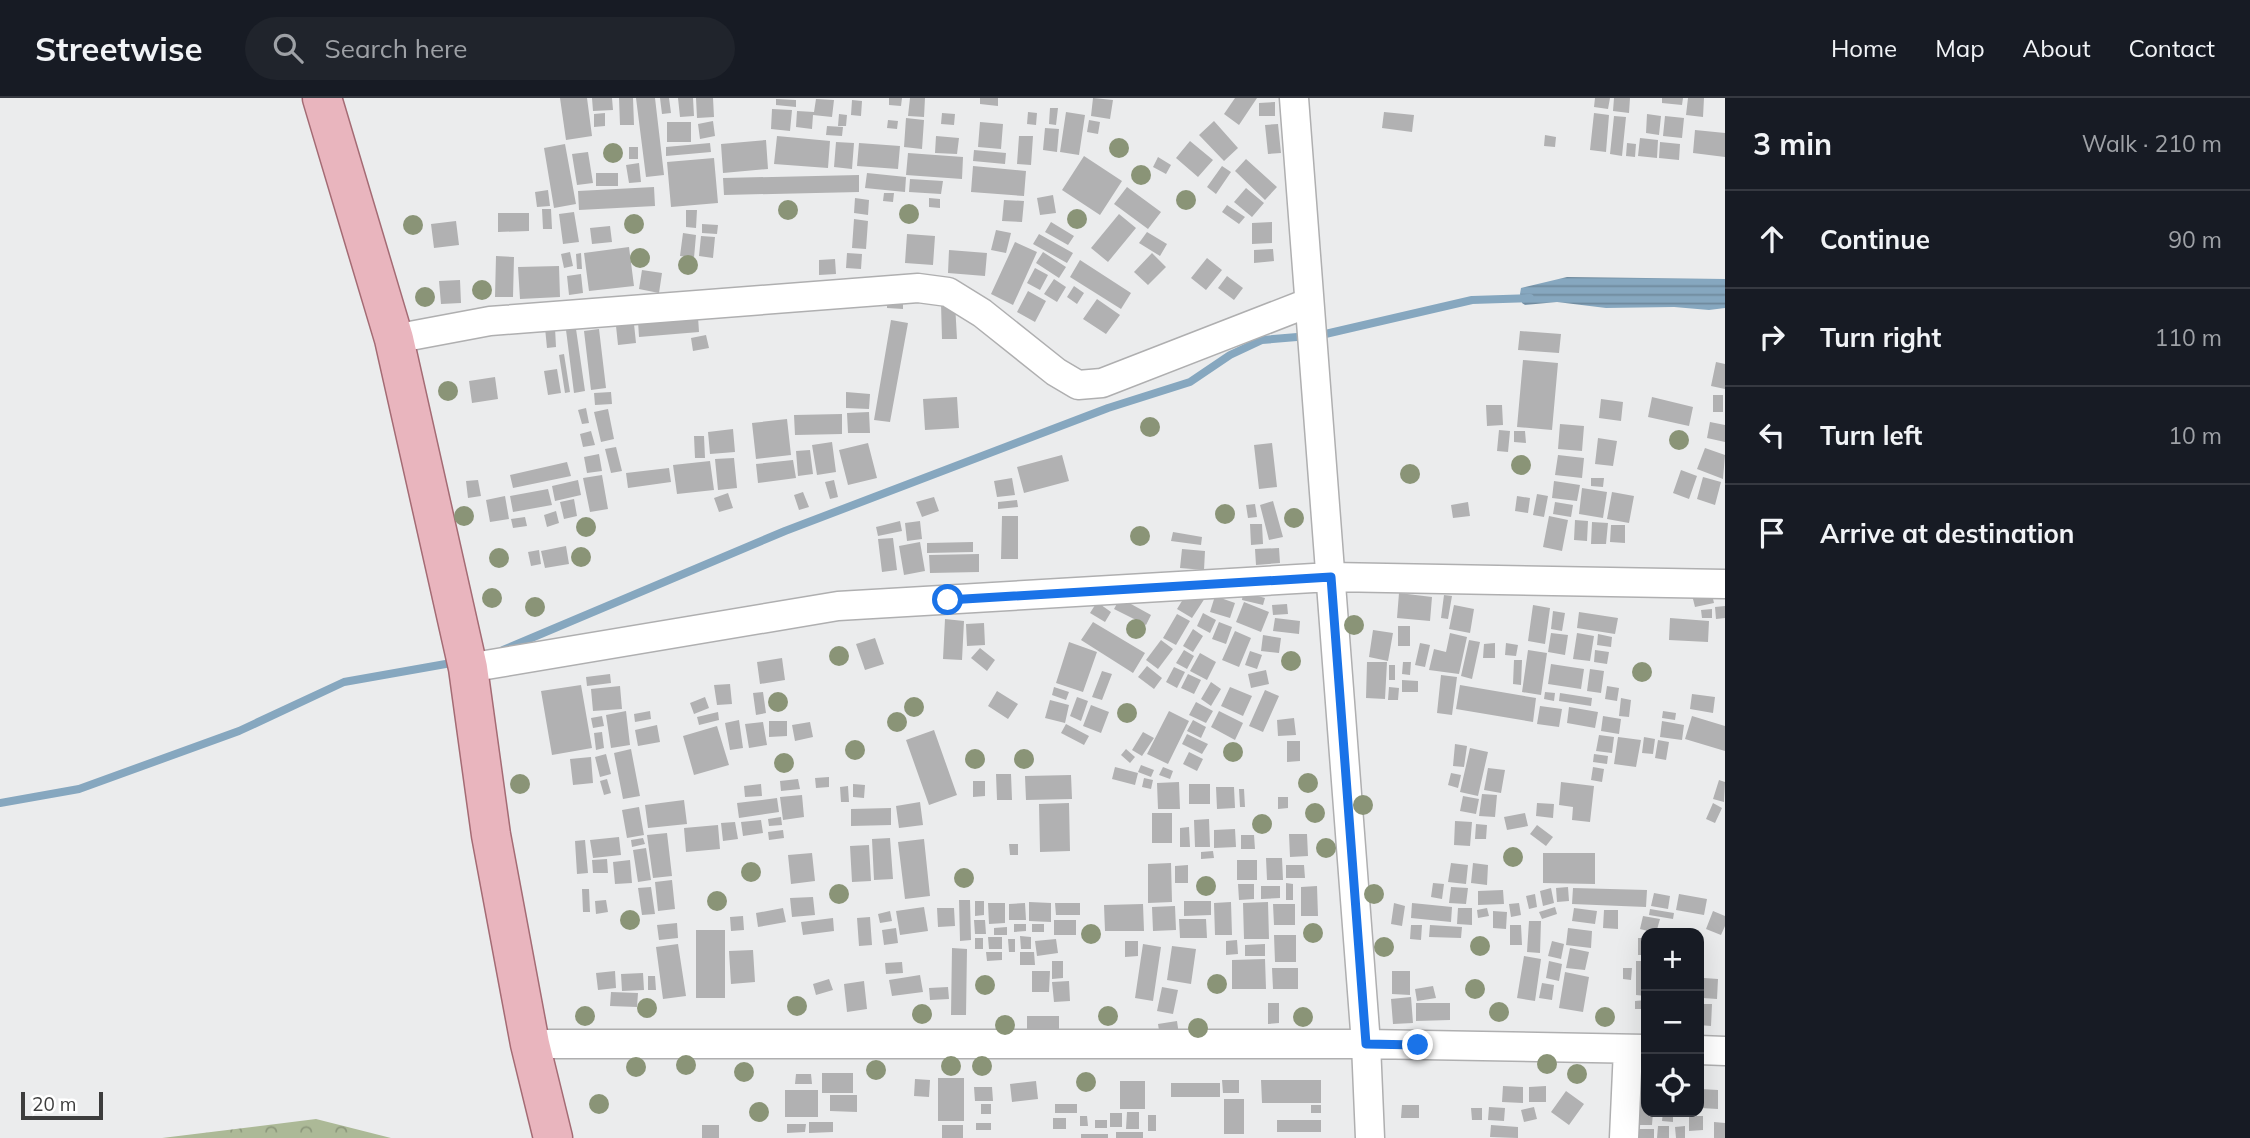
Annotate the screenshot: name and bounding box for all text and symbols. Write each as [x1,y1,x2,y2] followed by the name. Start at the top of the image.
[245,17,735,80] search box
[35,28,203,69] text: Streetwise
[269,29,307,67] icon: search
[325,32,467,65] text: Search here
[1831,33,1897,63] text: Home
[1935,33,1985,63] text: Map
[2023,33,2091,63] text: About
[2129,33,2215,63] text: Contact
[1753,125,1832,163] text: 3 min
[2082,129,2222,158] text: Walk · 210 m
[1753,220,1791,258] icon: ahead
[1820,223,1930,256] text: Continue
[2168,225,2222,254] text: 90 m
[1753,318,1791,356] icon: right
[1820,321,1941,354] text: Turn right
[2154,323,2222,352] text: 110 m
[1753,416,1791,454] icon: left
[1820,419,1922,452] text: Turn left
[2168,421,2222,450] text: 10 m
[1753,514,1791,552] icon: arrive
[1820,517,2075,550] text: Arrive at destination
[932,584,963,615] route start
[1641,928,1704,1117] map controls
[1641,928,1704,991] button: +
[1641,991,1704,1054] button: −
[1402,1029,1433,1060] route end
[1641,1054,1704,1117] button: locate
[21,1089,103,1121] scale bar
[32,1092,76,1116] text: 20 m

